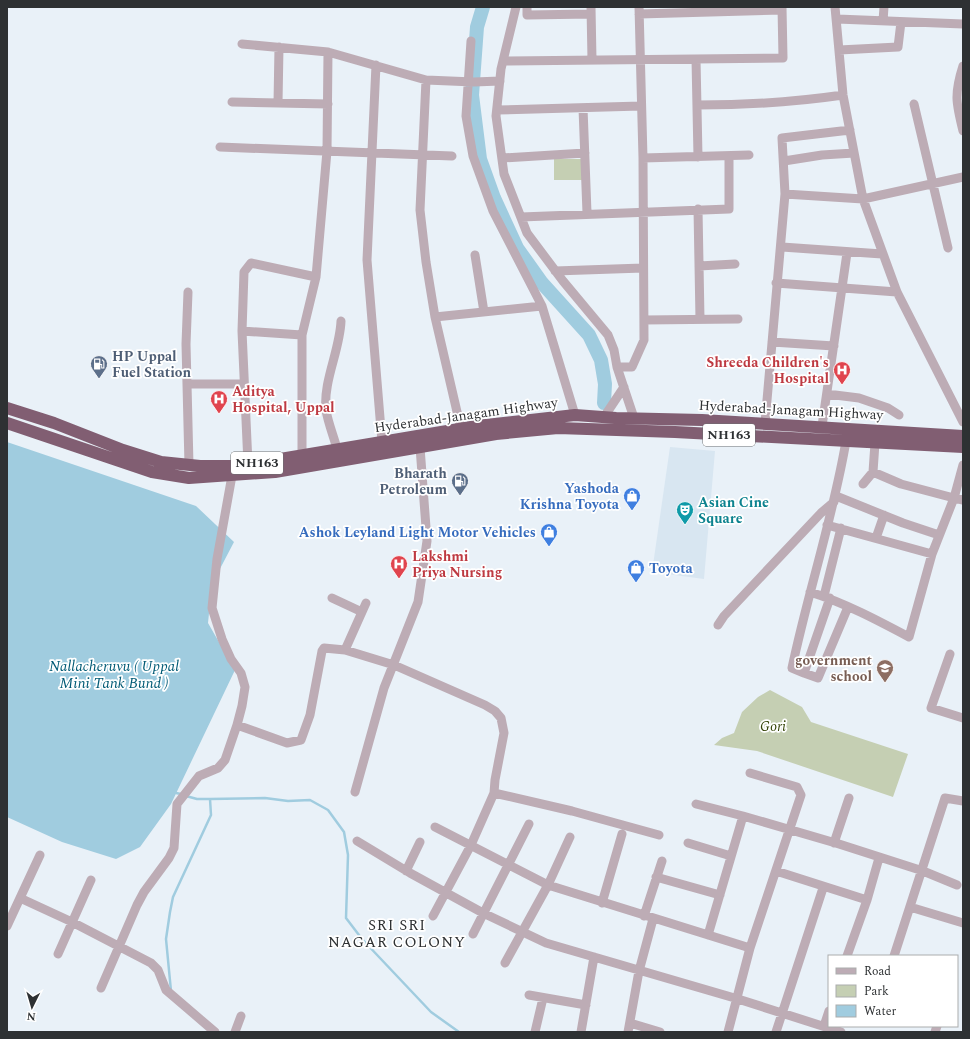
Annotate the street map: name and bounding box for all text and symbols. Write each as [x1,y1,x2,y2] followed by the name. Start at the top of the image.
[112,346,191,383] place label: HP Uppal Fuel Station
[706,352,829,389] place label: Shreeda Children's Hospital
[89,354,109,379] fuel station icon: HP Uppal Fuel Station
[832,360,852,385] hospital icon: Shreeda Children's Hospital
[232,381,335,418] place label: Aditya Hospital, Uppal
[209,389,229,414] hospital icon: Aditya Hospital, Uppal
[373,392,560,438] street label: Hyderabad-Janagam Highway
[698,395,885,425] street label: Hyderabad-Janagam Highway
[703,424,755,446] road number: NH163
[231,452,283,474] road number: NH163
[379,463,447,500] place label: Bharath Petroleum
[450,471,470,496] fuel station icon: Bharath Petroleum
[520,478,620,515] place label: Yashoda Krishna Toyota
[622,486,642,511] shop icon: Yashoda Krishna Toyota
[698,492,769,529] place label: Asian Cine Square
[675,500,695,525] theatre icon: Asian Cine Square
[299,522,536,543] place label: Ashok Leyland Light Motor Vehicles
[539,522,559,547] shop icon: Ashok Leyland Light Motor Vehicles
[412,546,502,583] place label: Lakshmi Priya Nursing
[389,554,409,579] hospital icon: Lakshmi Priya Nursing
[626,558,646,583] shop icon: Toyota
[649,558,694,579] place label: Toyota
[795,650,873,687] place label: government school
[49,655,179,695] water label: Nallacheruvu ( Uppal Mini Tank Bund )
[875,658,895,683] school or university icon: government school
[760,716,786,737] park label: Gori
[328,914,466,954] district label: SRI SRI NAGAR COLONY
[828,955,958,1027] legend
[864,962,891,981] text: Road
[864,982,889,1001] text: Park
[12,987,52,1027] north arrow
[864,1002,896,1021] text: Water
[26,1008,36,1025] text: N

